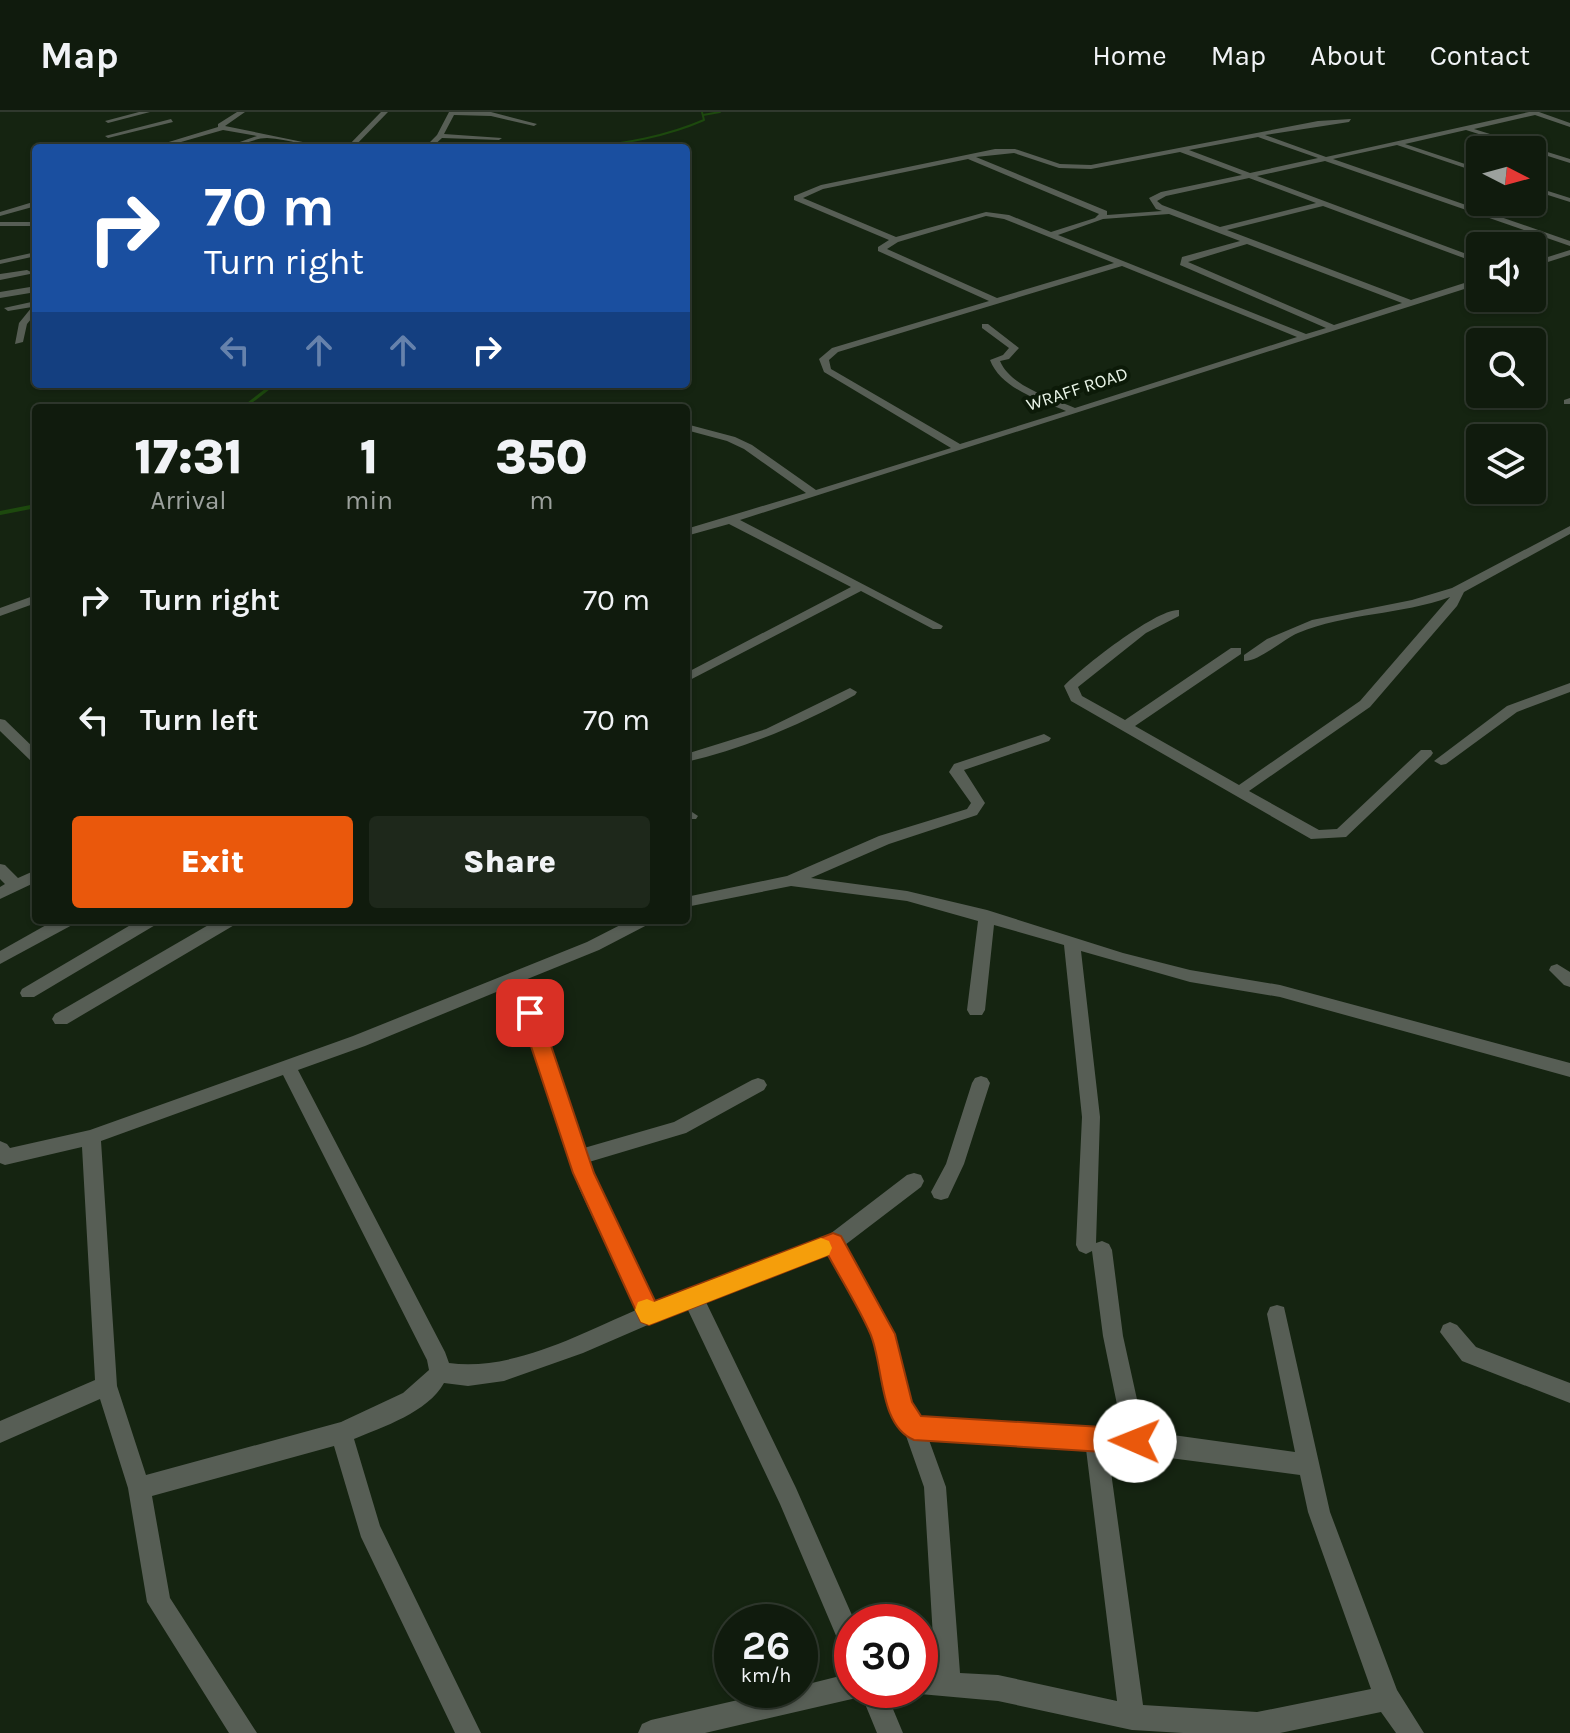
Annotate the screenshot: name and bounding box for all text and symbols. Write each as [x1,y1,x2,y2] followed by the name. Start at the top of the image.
[40,33,119,78] text: Map
[1092,39,1167,72] text: Home
[1211,39,1266,72] text: Map
[1310,39,1386,72] text: About
[1430,39,1530,72] text: Contact
[1466,136,1546,216] north arrow
[1466,136,1546,504] map controls
[204,174,335,239] text: 70 m
[72,176,176,280] icon: right
[1466,232,1546,312] button: sound
[204,241,364,283] text: Turn right
[213,328,257,372] icon: left
[297,328,341,372] icon: ahead
[381,328,425,372] icon: ahead
[465,328,509,372] icon: right
[1466,328,1546,408] button: search
[1023,362,1131,416] street label: WRAFF ROAD
[1466,424,1546,504] button: layers
[134,429,243,485] text: 17:31
[360,429,378,485] text: 1
[495,429,588,485] text: 350
[150,485,227,516] text: Arrival
[345,485,393,516] text: min
[529,485,554,516] text: m
[72,578,116,622] icon: right
[140,582,280,618] text: Turn right
[583,582,650,618] text: 70 m
[72,698,116,742] icon: left
[140,702,258,738] text: Turn left
[583,702,650,738] text: 70 m
[72,816,353,908] button: Exit
[369,816,650,908] button: Share
[496,979,564,1047] pin
[508,991,552,1035] icon: arrive
[1093,1399,1177,1483] position arrow
[834,1604,938,1708] speed limit sign: 30
[742,1622,790,1669] text: 26
[741,1664,791,1687] text: km/h

